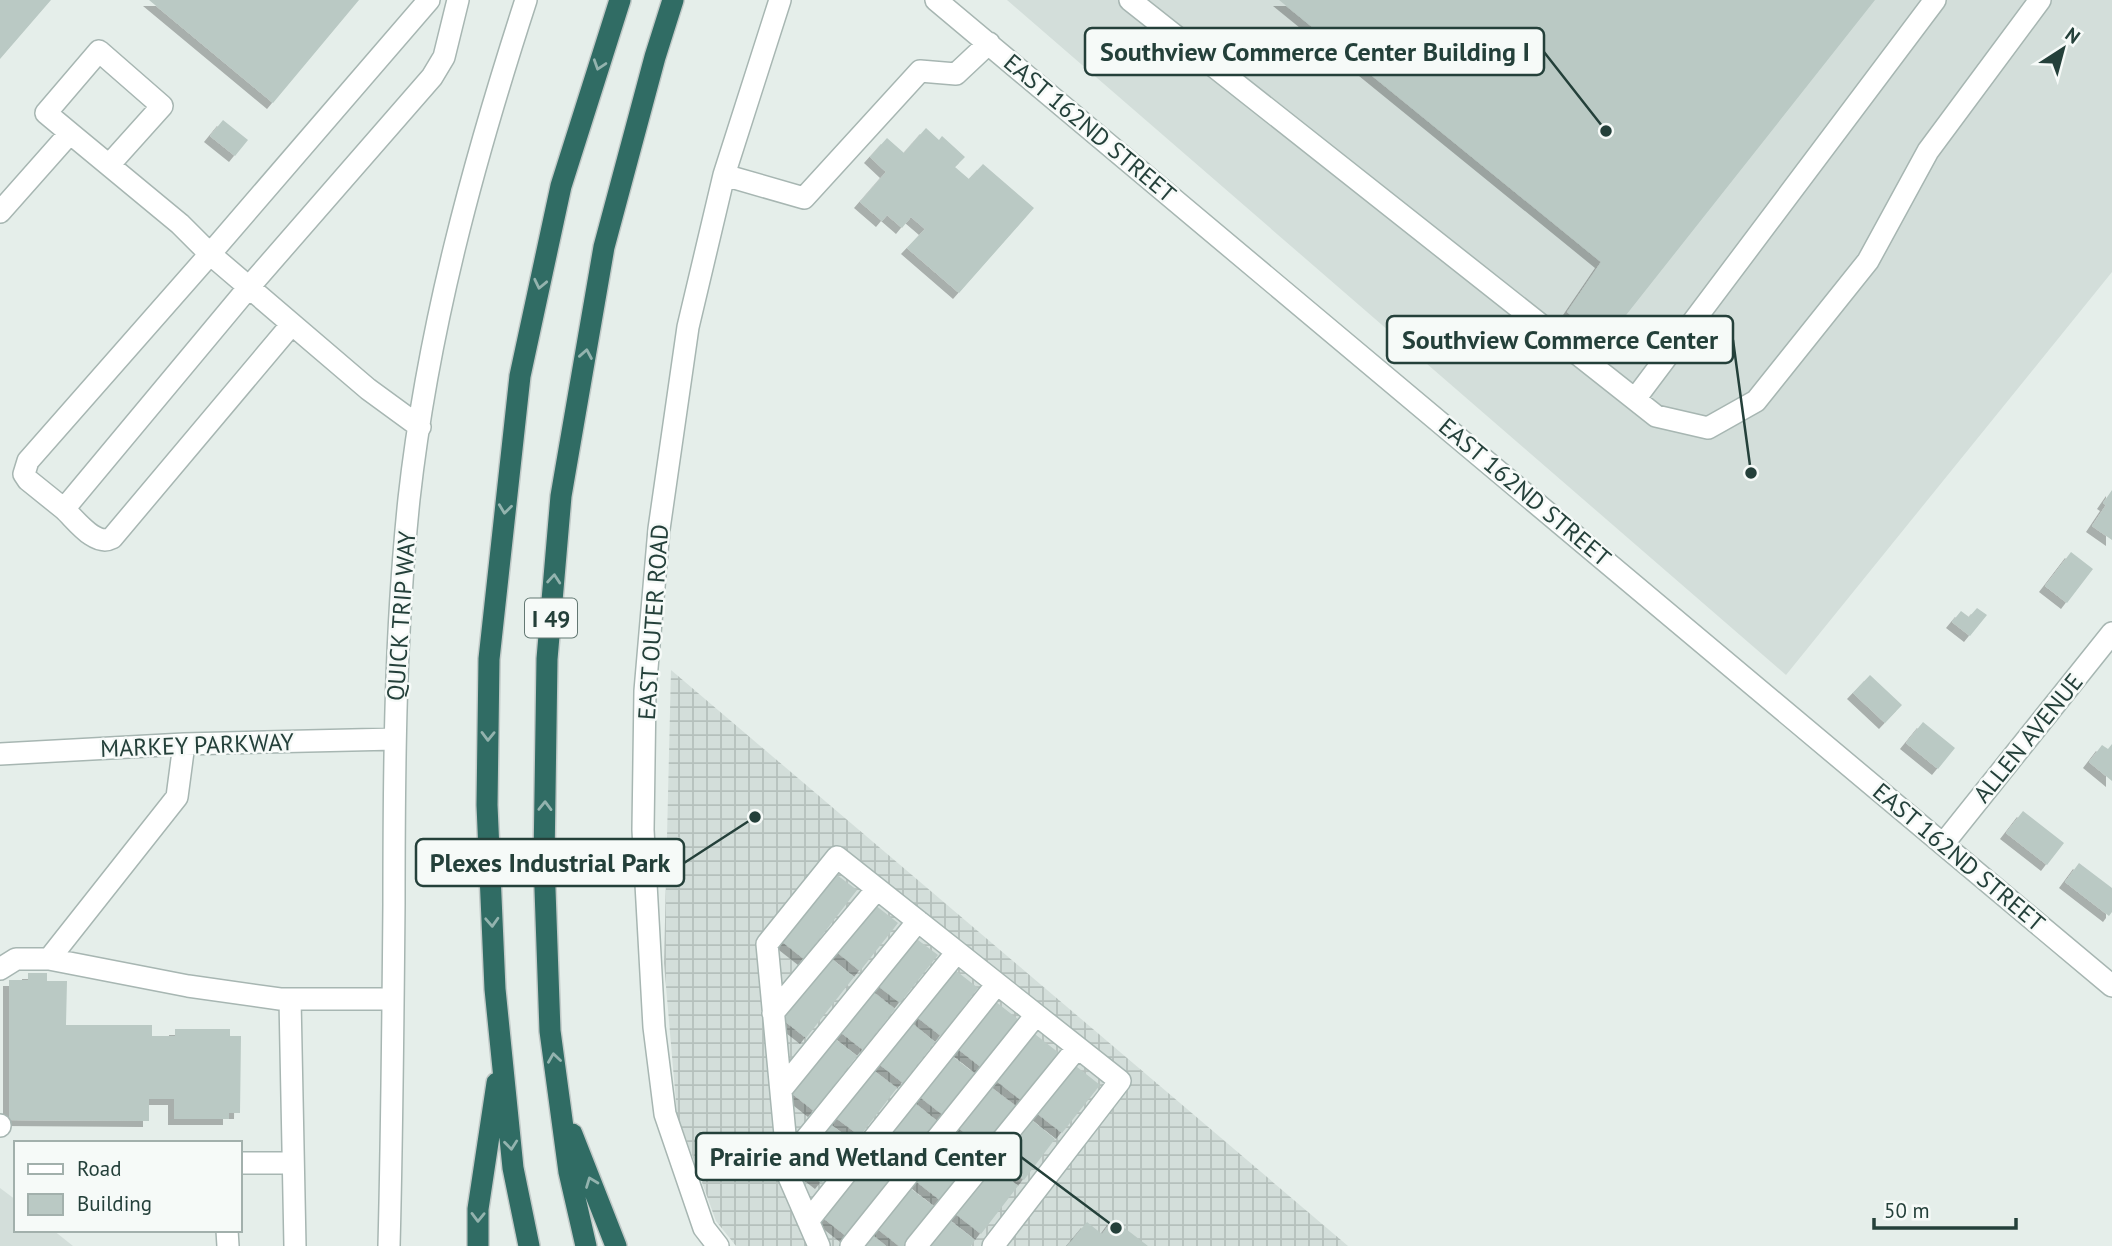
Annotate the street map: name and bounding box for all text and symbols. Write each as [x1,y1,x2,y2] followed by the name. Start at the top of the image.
[2028,14,2098,84] north arrow
[2061,22,2085,49] text: N
[1085,28,1544,75] callout: Southview Commerce Center Building I
[1100,35,1530,68] text: Southview Commerce Center Building I
[998,47,1182,209] street label: EAST 162ND STREET
[593,59,608,71] one-way arrow
[534,278,548,290] one-way arrow
[1387,316,1733,363] callout: Southview Commerce Center
[1402,323,1719,356] text: Southview Commerce Center
[578,348,593,360] one-way arrow
[1433,411,1617,573] street label: EAST 162ND STREET
[497,503,512,515] one-way arrow
[631,523,675,721] street label: EAST OUTER ROAD
[380,529,422,702] street label: QUICK TRIP WAY
[546,573,561,584] one-way arrow
[525,598,577,638] road number: I 49
[1966,667,2090,809] street label: ALLEN AVENUE
[100,726,295,764] street label: MARKEY PARKWAY
[480,731,496,741] one-way arrow
[1867,776,2051,938] street label: EAST 162ND STREET
[537,801,553,811] one-way arrow
[416,839,684,886] callout: Plexes Industrial Park
[430,846,671,879] text: Plexes Industrial Park
[484,916,499,927] one-way arrow
[546,1052,561,1064] one-way arrow
[696,1133,1021,1180] callout: Prairie and Wetland Center
[503,1140,518,1151] one-way arrow
[710,1140,1007,1173] text: Prairie and Wetland Center
[14,1141,242,1232] legend
[77,1155,121,1182] text: Road
[586,1177,600,1189] one-way arrow
[1874,1186,2016,1230] scale bar
[77,1190,152,1217] text: Building
[1884,1197,1930,1224] text: 50 m
[470,1213,486,1223] one-way arrow

